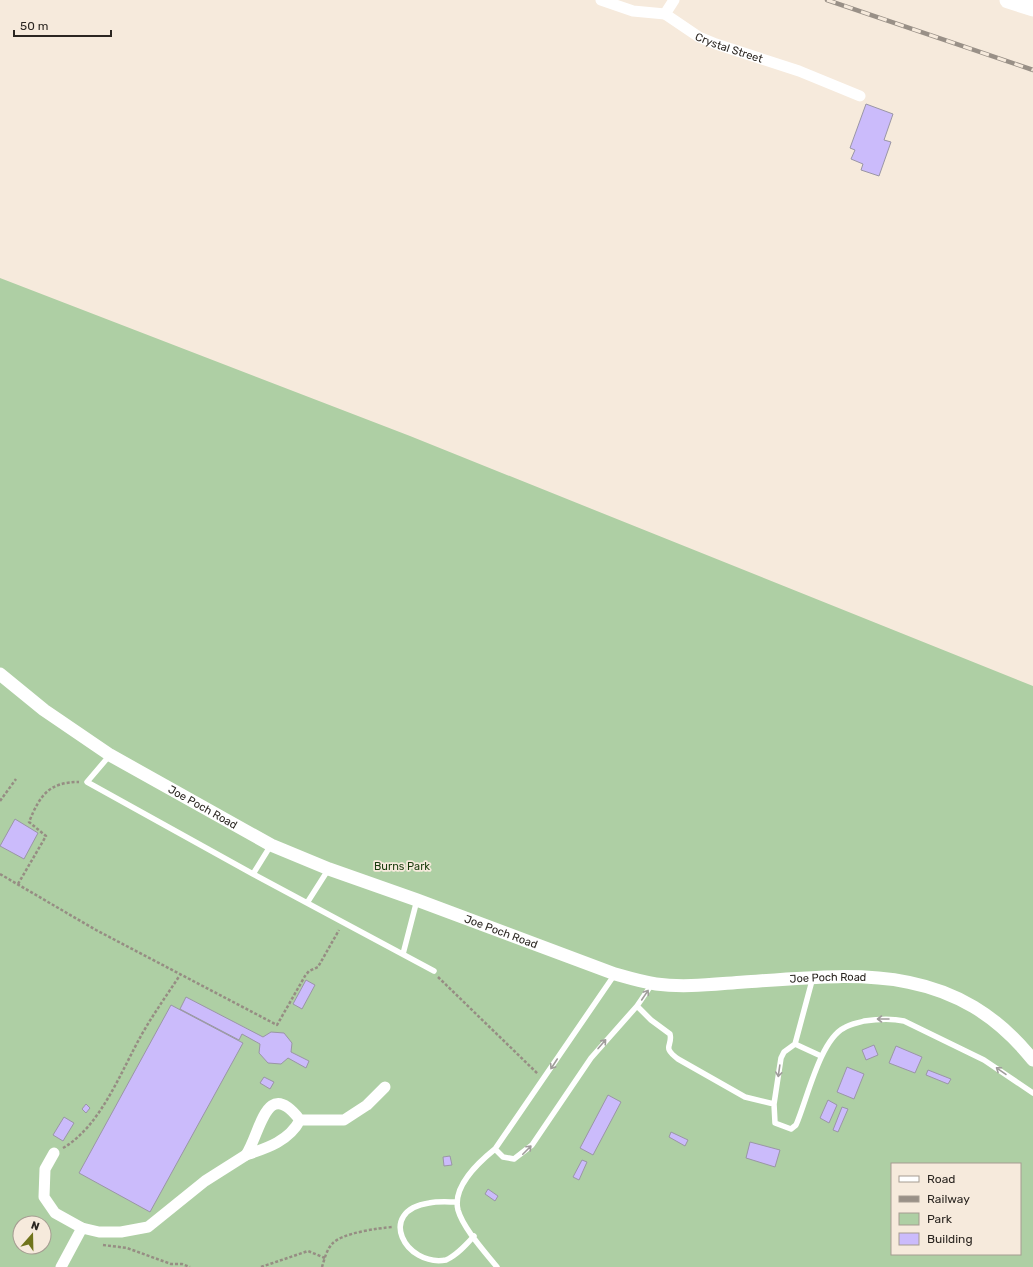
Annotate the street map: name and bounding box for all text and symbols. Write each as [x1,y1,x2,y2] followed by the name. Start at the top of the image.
[14,12,111,38] scale bar
[20,19,48,33] text: 50 m
[693,30,765,66] street label: Crystal Street
[166,783,239,832] street label: Joe Poch Road
[374,860,430,873] park label: Burns Park
[463,912,539,951] street label: Joe Poch Road
[789,971,867,986] street label: Joe Poch Road
[641,990,649,1001] one-way arrow
[877,1015,890,1023] one-way arrow
[598,1039,607,1050] one-way arrow
[550,1059,558,1070] one-way arrow
[775,1064,783,1077] one-way arrow
[995,1067,1006,1075] one-way arrow
[522,1145,532,1155] one-way arrow
[891,1163,1021,1255] legend
[927,1172,955,1186] text: Road
[927,1192,970,1206] text: Railway
[927,1212,953,1226] text: Park
[12,1215,52,1255] north arrow
[29,1219,41,1234] text: N
[927,1232,973,1246] text: Building

